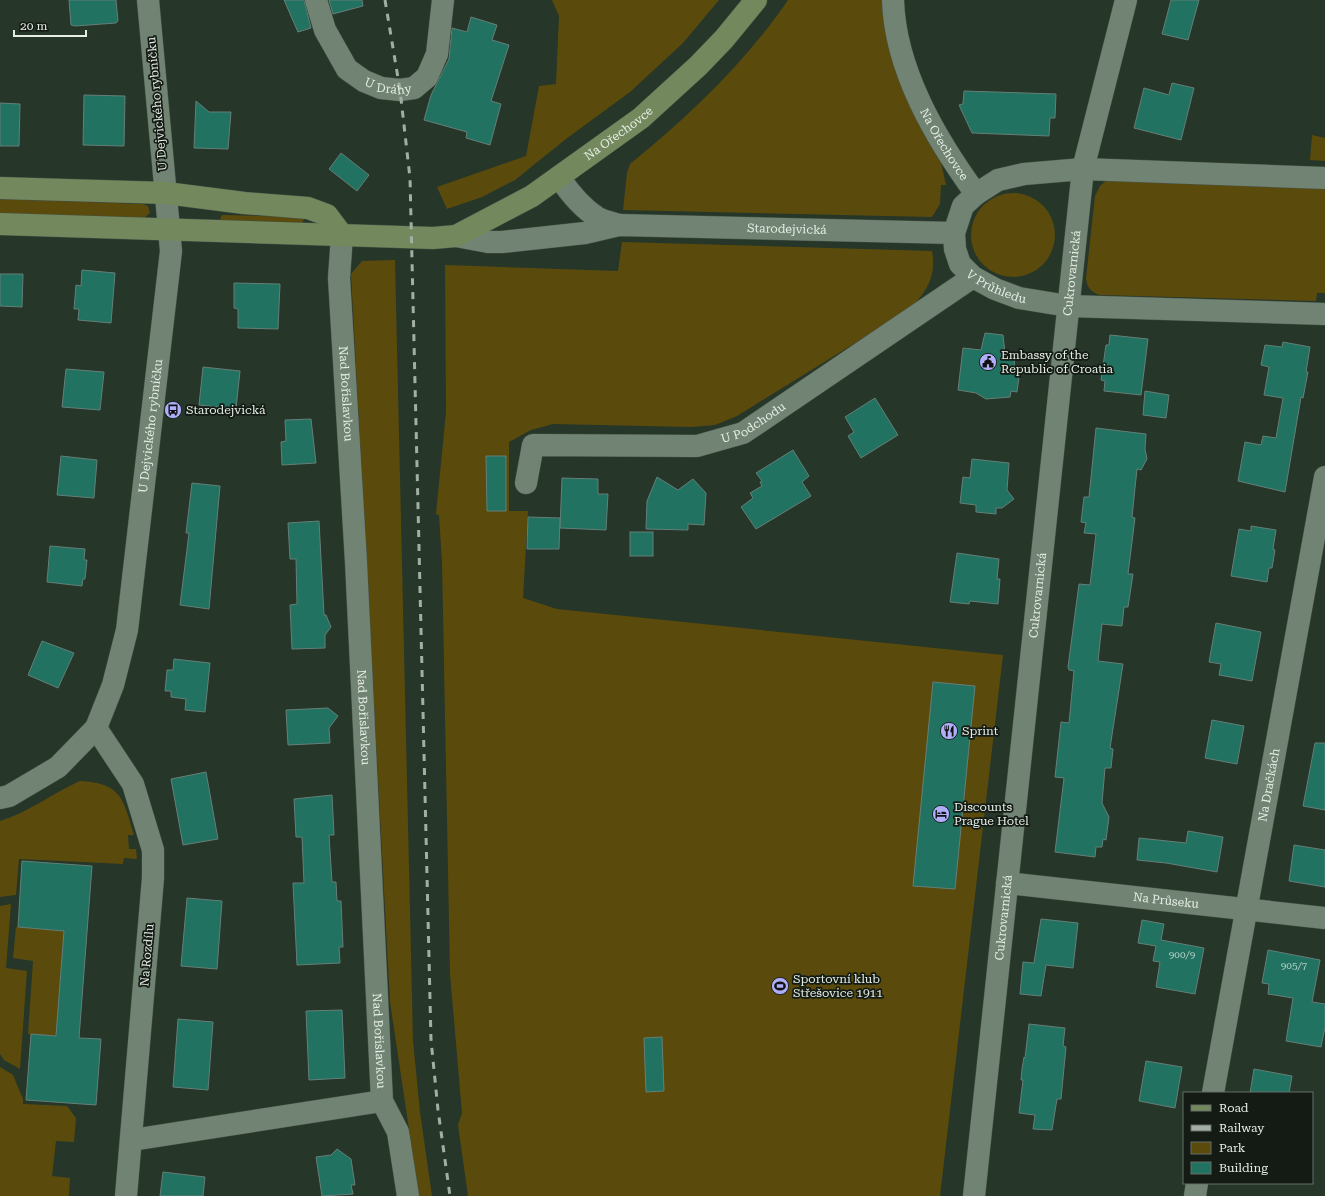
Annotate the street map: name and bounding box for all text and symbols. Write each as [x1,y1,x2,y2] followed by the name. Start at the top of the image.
[14,12,86,38] scale bar
[20,19,47,33] text: 20 m
[144,36,170,172] street label: U Dejvického rybníčku
[362,75,413,97] street label: U Dráhy
[582,103,656,163] street label: Na Ořechovce
[917,106,971,183] street label: Na Ořechovce
[747,221,827,237] street label: Starodejvická
[1060,229,1083,317] street label: Cukrovarnická
[963,267,1028,306] street label: V Průhledu
[336,346,356,442] street label: Nad Bořislavkou
[1001,348,1113,376] place label: Embassy of the Republic of Croatia
[978,352,998,372] public building icon: Embassy of the Republic of Croatia
[136,358,165,494] street label: U Dejvického rybníčku
[719,399,788,446] street label: U Podchodu
[163,400,183,420] bus stop icon: Starodejvická
[186,403,266,417] place label: Starodejvická
[1026,551,1049,639] street label: Cukrovarnická
[354,669,373,766] street label: Nad Bořislavkou
[939,721,959,741] restaurant icon: Sprint
[962,724,999,738] place label: Sprint
[1255,747,1283,823] street label: Na Dračkách
[954,800,1029,828] place label: Discounts Prague Hotel
[931,804,951,824] hotel icon: Discounts Prague Hotel
[992,874,1015,961] street label: Cukrovarnická
[1132,890,1200,911] street label: Na Průseku
[137,923,157,987] street label: Na Rozdílu
[1169,949,1196,960] house number: 900/9
[1281,960,1308,971] house number: 905/7
[793,972,883,1000] place label: Sportovní klub Střešovice 1911
[770,976,790,996] sports icon: Sportovní klub Střešovice 1911
[370,993,388,1089] street label: Nad Bořislavkou
[1183,1092,1313,1184] legend
[1219,1101,1249,1115] text: Road
[1219,1121,1265,1135] text: Railway
[1219,1141,1246,1155] text: Park
[1219,1161,1268,1175] text: Building

